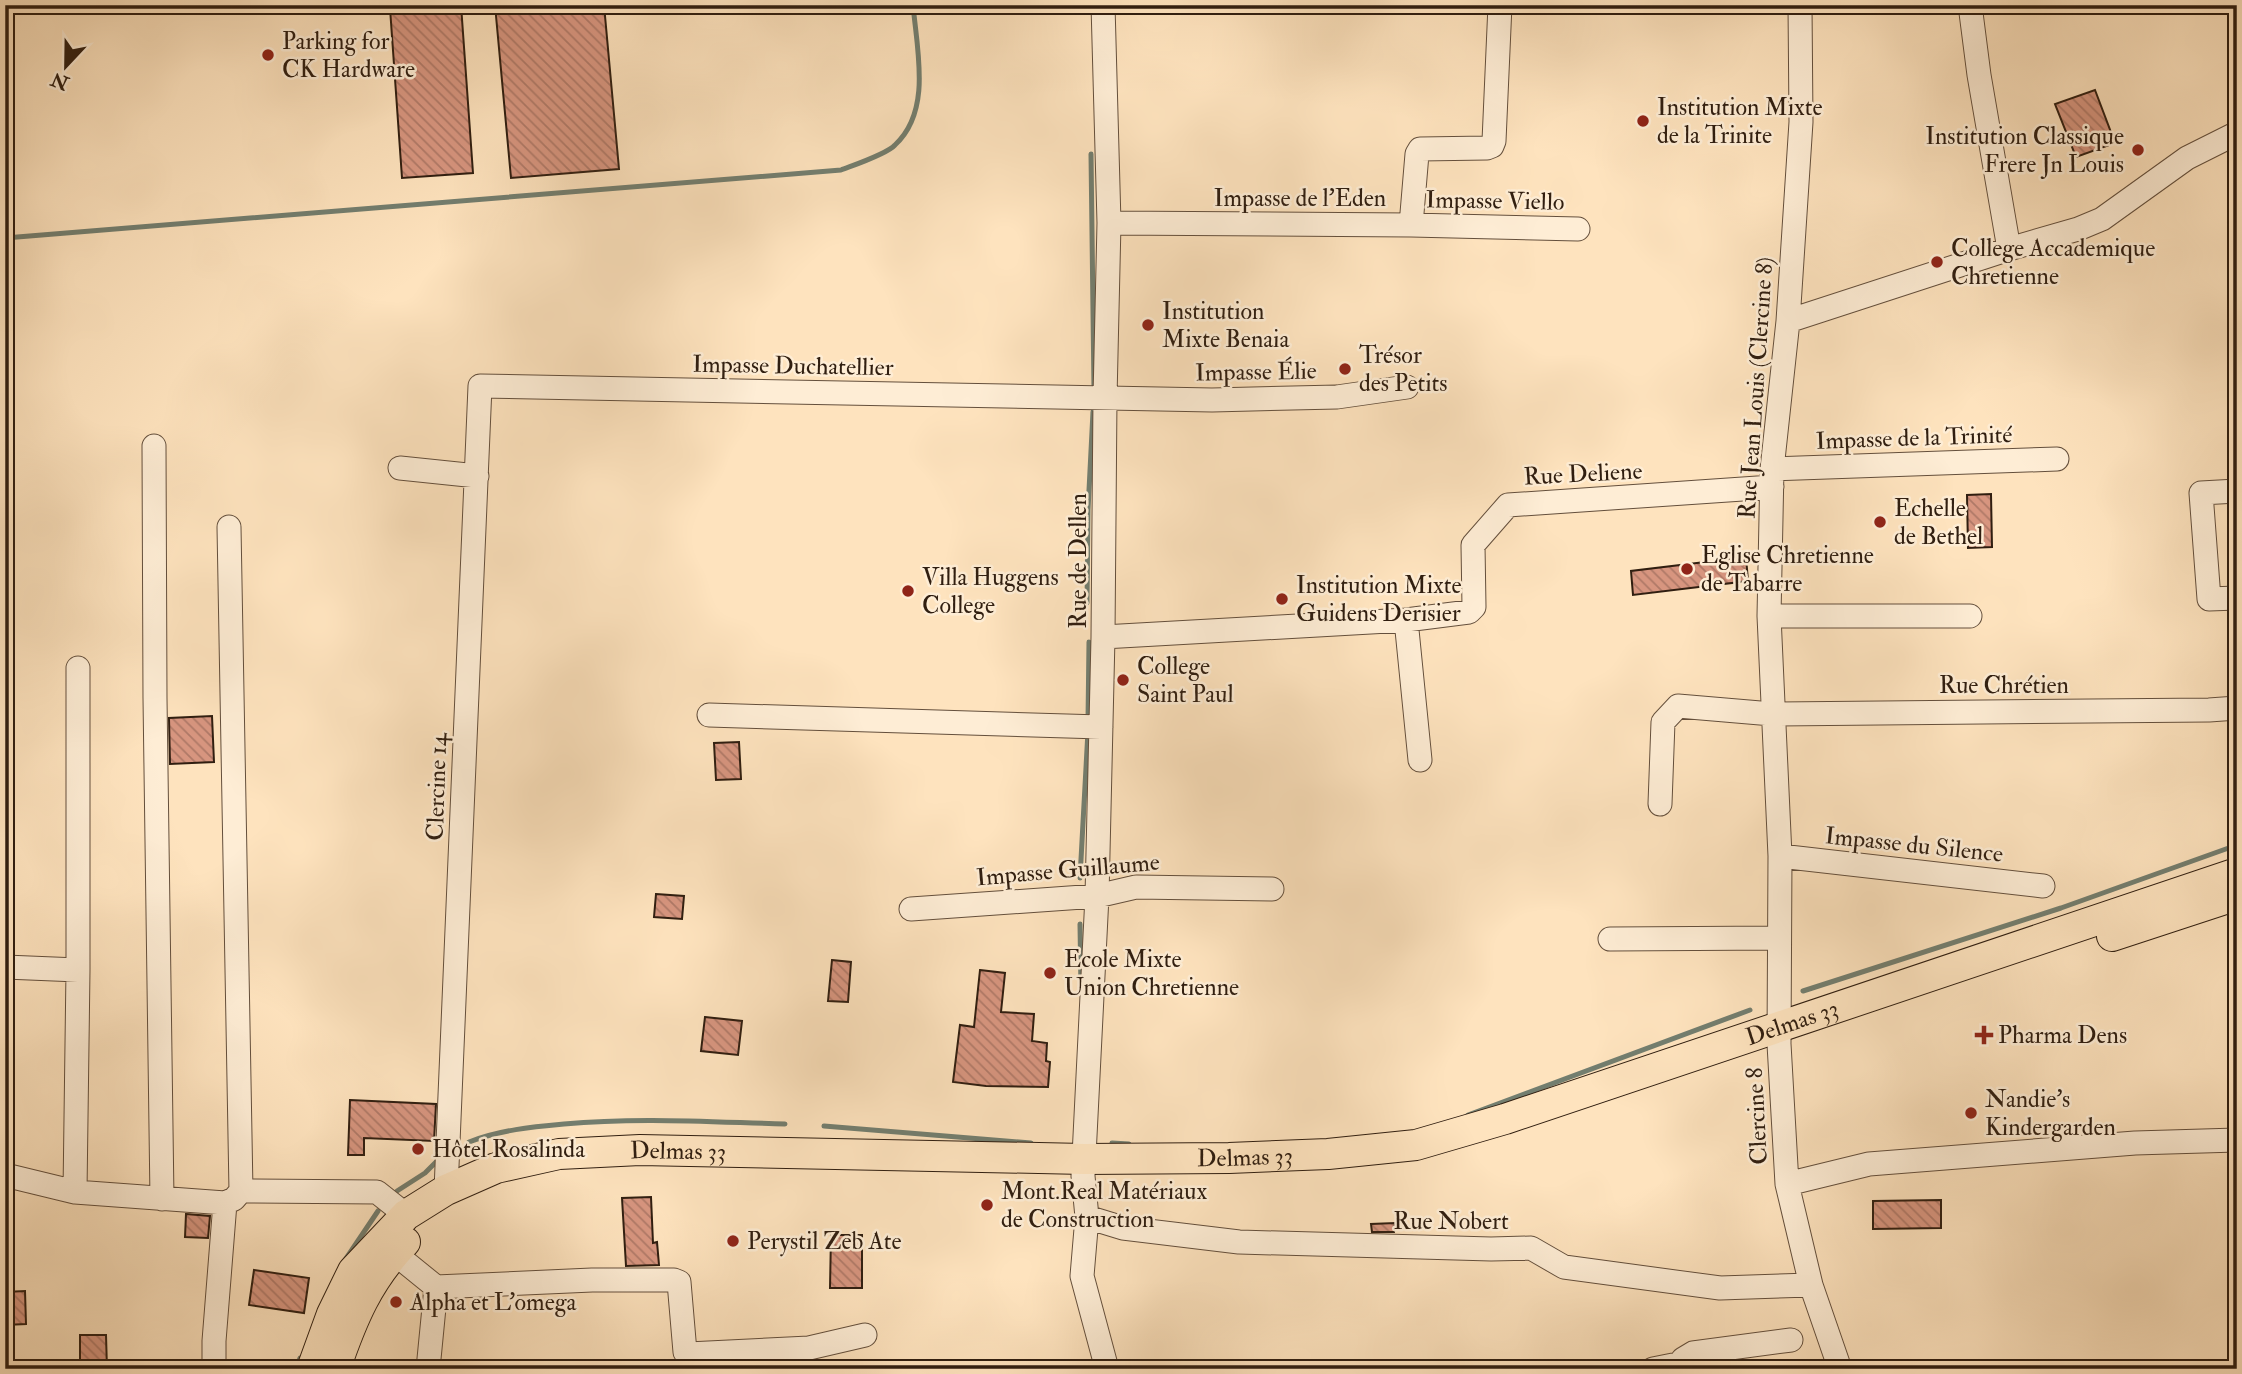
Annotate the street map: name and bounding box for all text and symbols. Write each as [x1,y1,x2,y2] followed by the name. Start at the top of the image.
[282,26,415,85] place label: Parking for CK Hardware
[32,32,102,102] north arrow
[260,47,276,63] marker: Parking for CK Hardware
[47,66,73,96] text: N
[1657,92,1823,151] place label: Institution Mixte de la Trinite
[1635,113,1651,129] marker: Institution Mixte de la Trinite
[1925,121,2124,180] place label: Institution Classique Frere Jn Louis
[2130,142,2146,158] marker: Institution Classique Frere Jn Louis
[1214,183,1386,214] street label: Impasse de l'Eden
[1425,184,1565,218] street label: Impasse Viello
[1951,233,2155,292] place label: College Accademique Chretienne
[1929,254,1945,270] marker: College Accademique Chretienne
[1731,256,1781,520] street label: Rue Jean Louis (Clercine 8)
[1162,296,1291,355] place label: Institution Mixte Benaia
[1140,317,1156,333] marker: Institution Mixte Benaia
[1359,340,1448,399] place label: Trésor des Petits
[692,349,894,383] street label: Impasse Duchatellier
[1195,354,1317,389] street label: Impasse Élie
[1337,361,1353,377] marker: Trésor des Petits
[1815,419,2014,457] street label: Impasse de la Trinité
[1523,455,1643,493] street label: Rue Deliene
[1063,493,1094,629] street label: Rue de Dellen
[1894,493,1983,552] place label: Echelle de Bethel
[1872,514,1888,530] marker: Echelle de Bethel
[1701,540,1874,599] place label: Eglise Chretienne de Tabarre
[1679,561,1695,577] marker: Eglise Chretienne de Tabarre
[922,562,1059,621] place label: Villa Huggens College
[1296,570,1462,629] place label: Institution Mixte Guidens Derisier
[900,583,916,599] marker: Villa Huggens College
[1274,591,1290,607] marker: Institution Mixte Guidens Derisier
[1137,651,1234,710] place label: College Saint Paul
[1939,670,2069,701] street label: Rue Chrétien
[1115,672,1131,688] marker: College Saint Paul
[420,732,454,841] street label: Clercine 14
[1823,820,2005,870] street label: Impasse du Silence
[975,847,1161,893] street label: Impasse Guillaume
[1064,944,1239,1003] place label: Ecole Mixte Union Chretienne
[1042,965,1058,981] marker: Ecole Mixte Union Chretienne
[1742,993,1842,1053] street label: Delmas 33
[1998,1020,2127,1051] place label: Pharma Dens
[1976,1027,1992,1043] marker: Pharma Dens
[1739,1067,1775,1165] street label: Clercine 8
[1985,1084,2116,1143] place label: Nandie's Kindergarden
[1963,1105,1979,1121] marker: Nandie's Kindergarden
[432,1134,586,1165] place label: Hôtel Rosalinda
[629,1134,726,1167] street label: Delmas 33
[1197,1140,1294,1174] street label: Delmas 33
[410,1141,426,1157] marker: Hôtel Rosalinda
[1001,1176,1207,1235] place label: Mont.Real Matériaux de Construction
[979,1197,995,1213] marker: Mont.Real Matériaux de Construction
[1393,1206,1509,1237] street label: Rue Nobert
[747,1226,901,1257] place label: Perystil Zeb Ate
[725,1233,741,1249] marker: Perystil Zeb Ate
[409,1287,577,1318] place label: Alpha et L'omega
[388,1294,404,1310] marker: Alpha et L'omega

